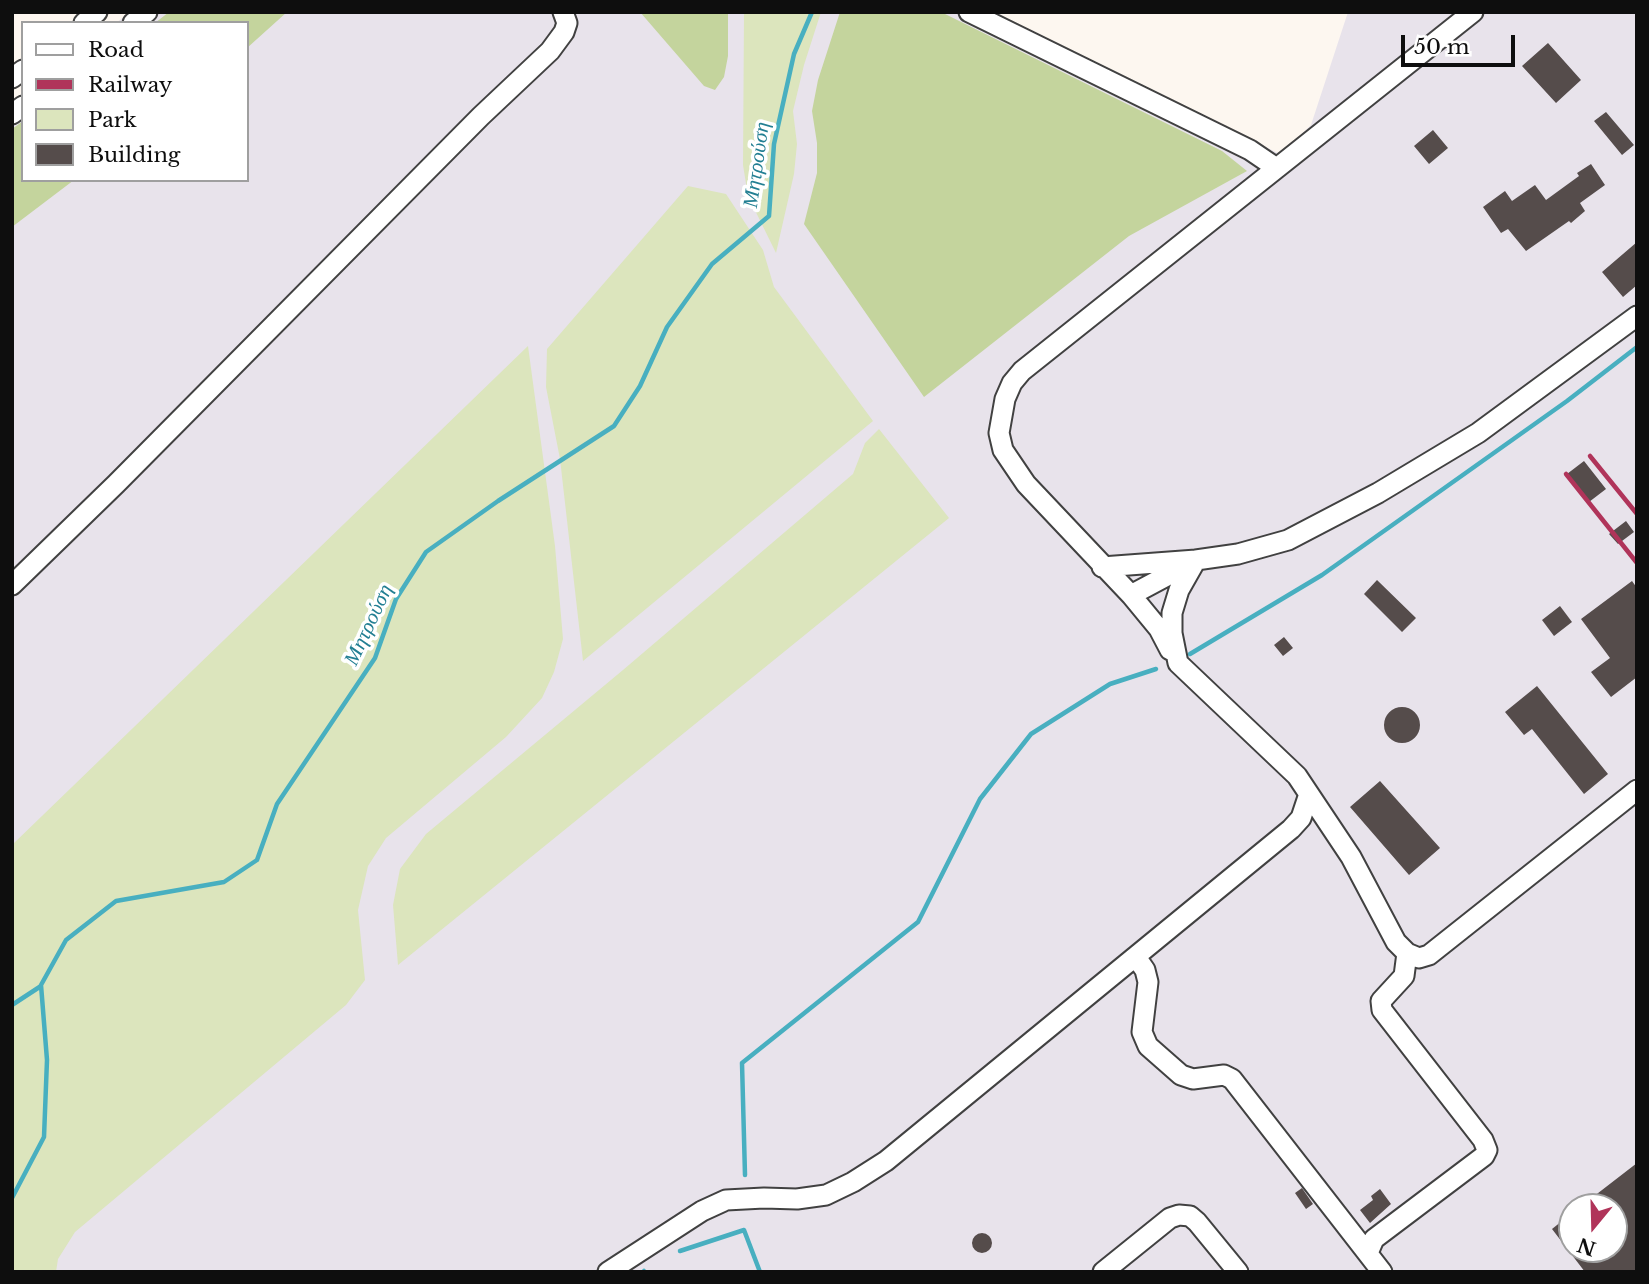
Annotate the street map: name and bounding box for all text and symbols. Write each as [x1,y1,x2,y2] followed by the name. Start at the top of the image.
[21,21,248,182] legend
[1404,21,1518,65] scale bar
[1414,34,1469,60] text: 50 m
[88,37,144,63] text: Road
[88,72,172,98] text: Railway
[88,107,137,133] text: Park
[739,120,775,210] water label: Μητρούση
[88,142,180,168] text: Building
[339,581,399,669] water label: Μητρούση
[1558,1193,1628,1263] north arrow
[1574,1233,1599,1260] text: N

